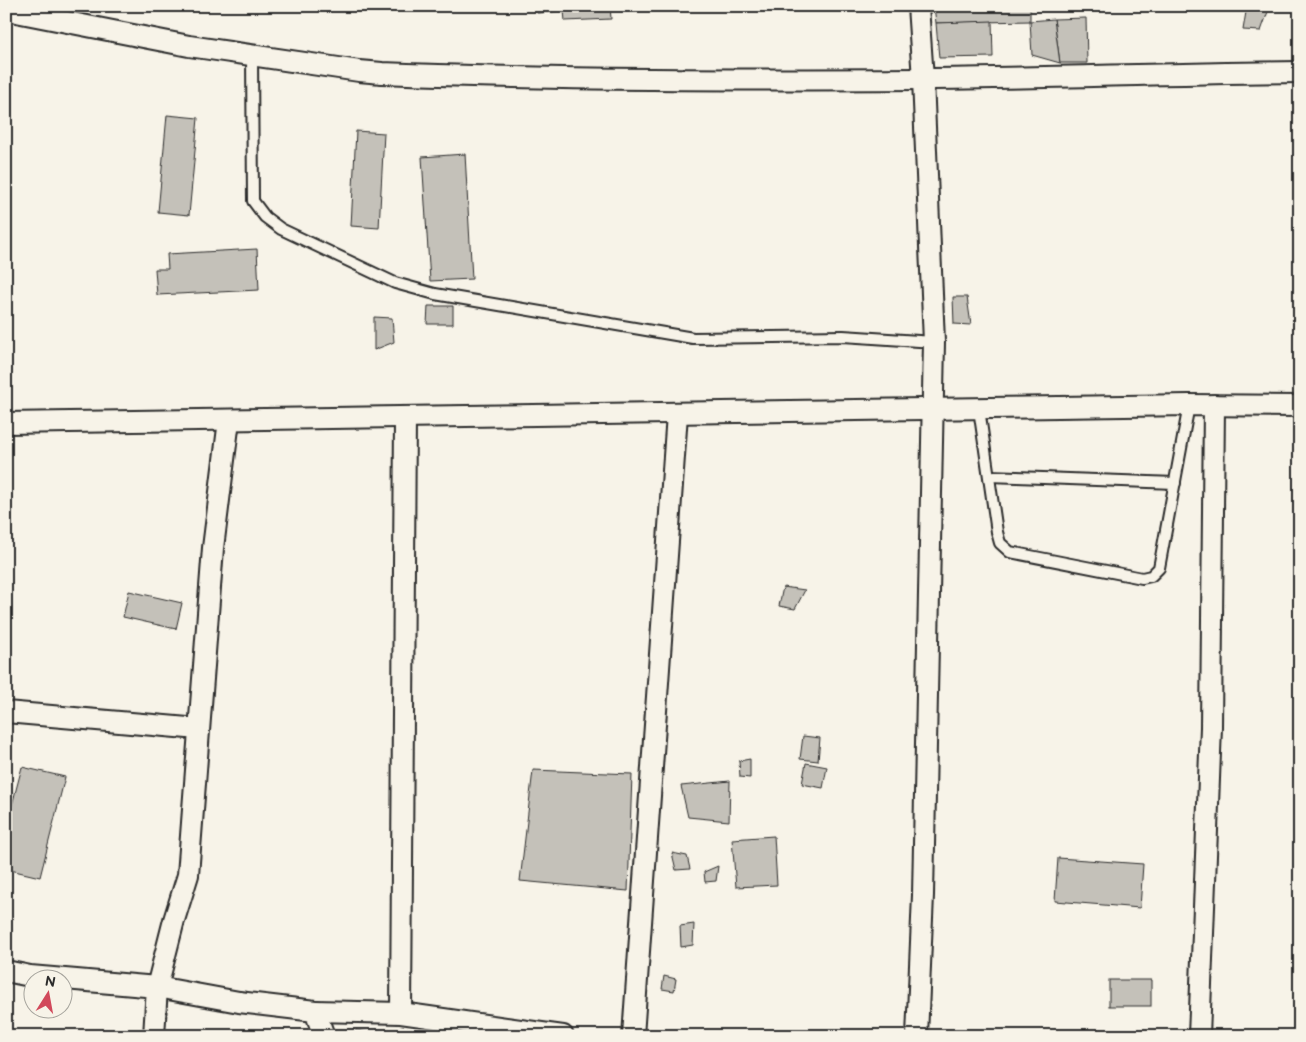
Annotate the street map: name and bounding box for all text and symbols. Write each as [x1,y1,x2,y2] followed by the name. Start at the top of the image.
[22,970,72,1020] north arrow
[44,972,57,991] text: N

